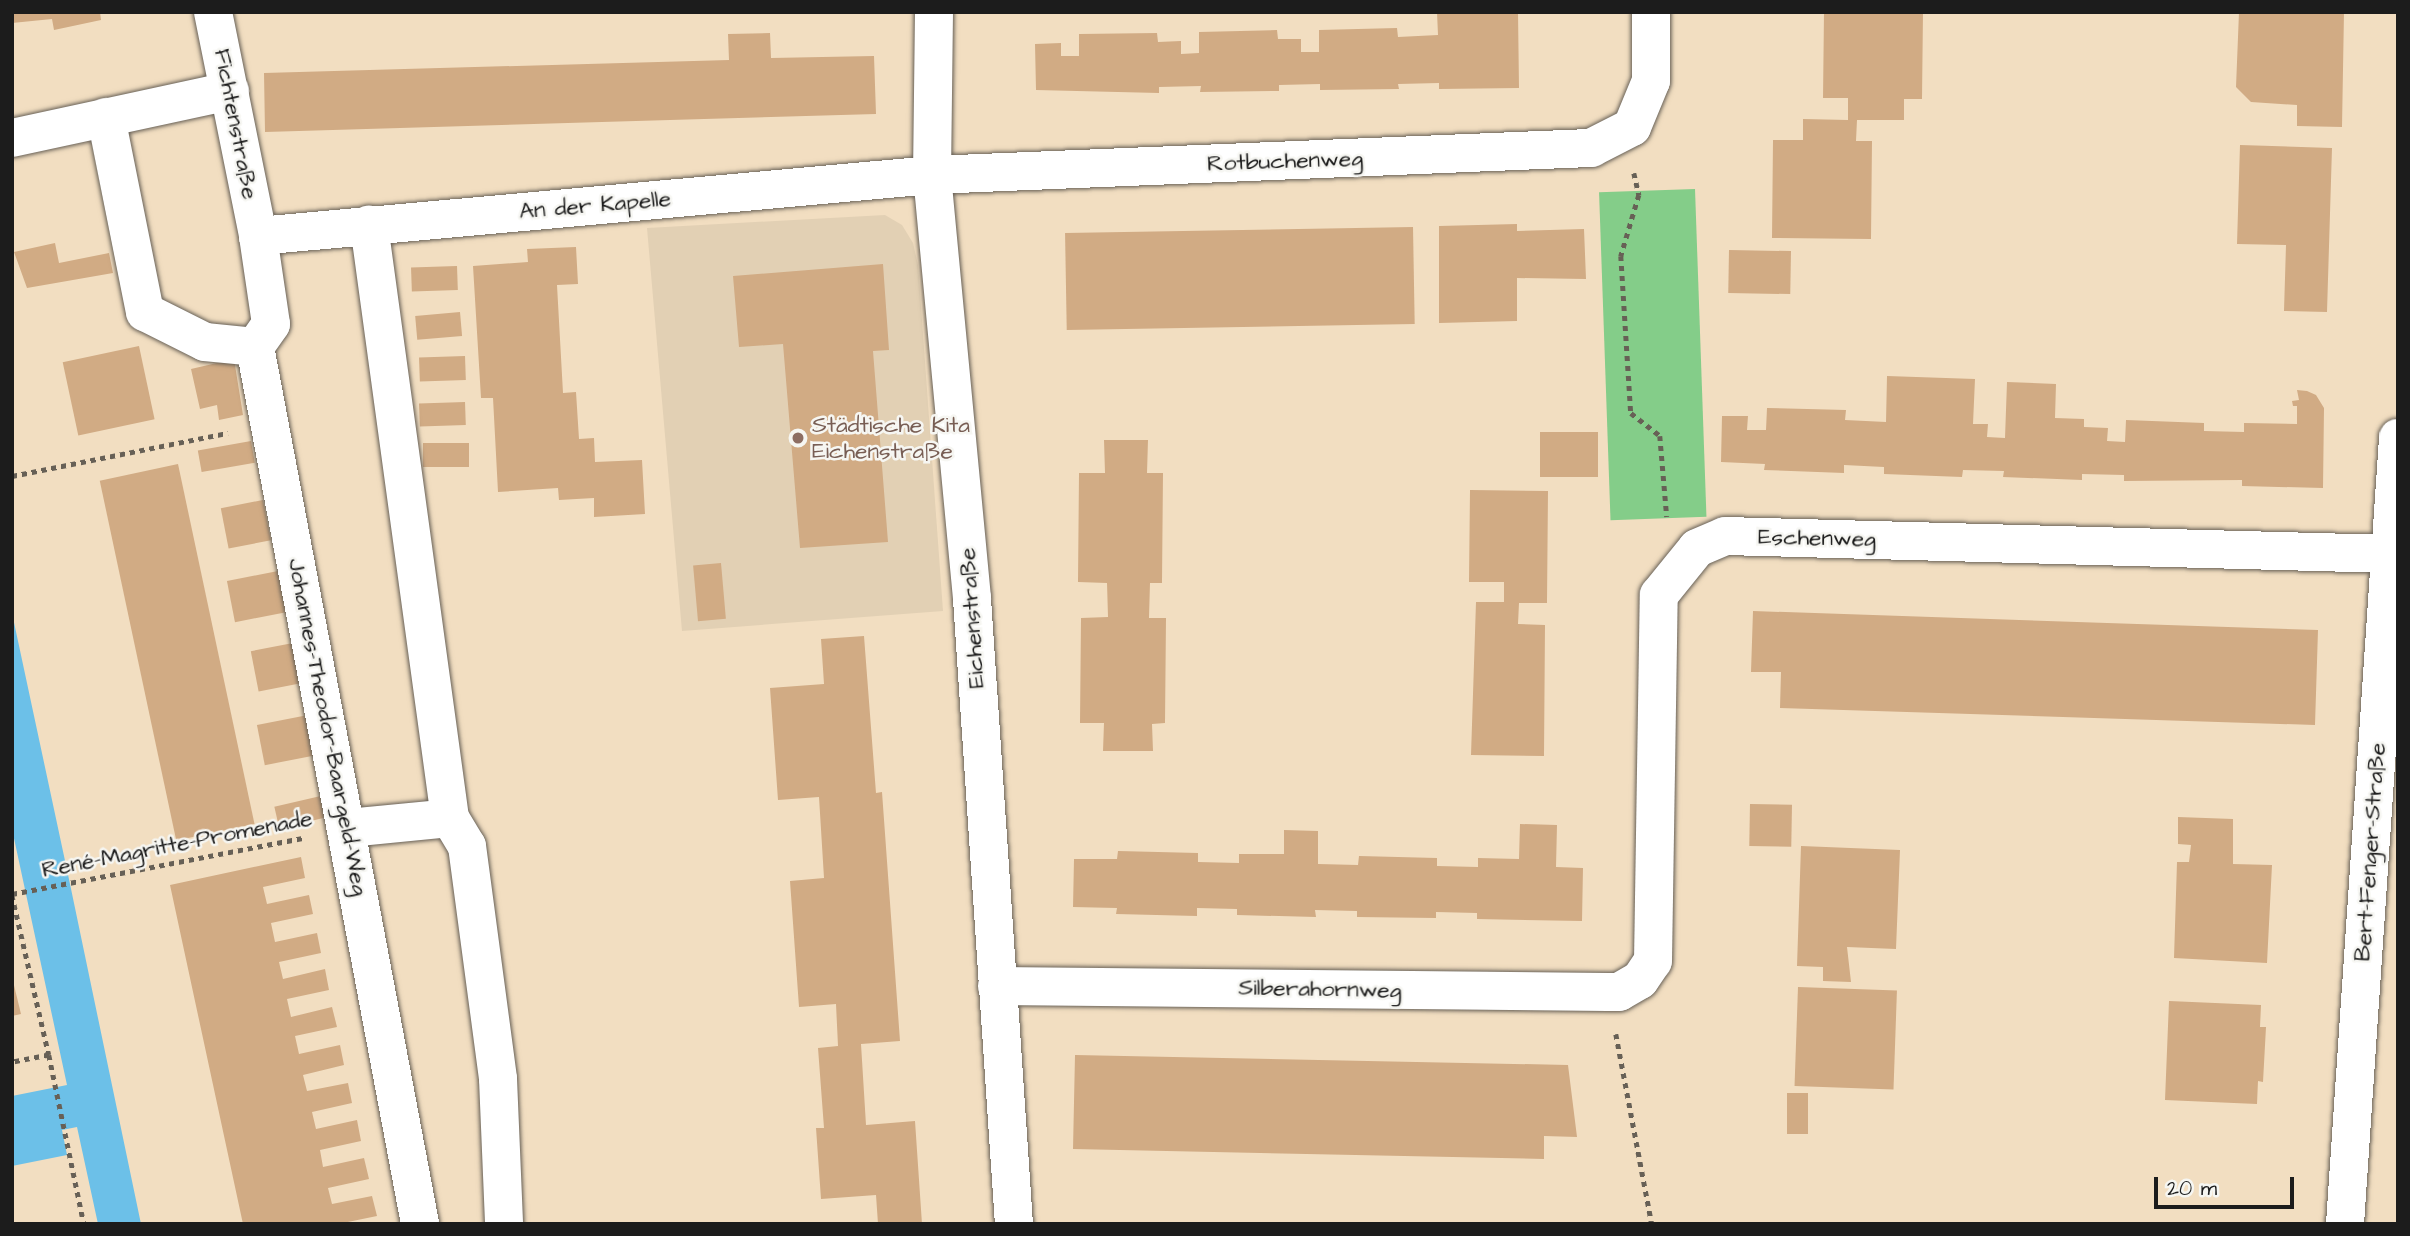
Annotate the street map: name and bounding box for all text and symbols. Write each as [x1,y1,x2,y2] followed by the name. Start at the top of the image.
[208,46,264,202] street label: Fichtenstraße
[1207,144,1363,178] street label: Rotbuchenweg
[518,185,672,225] street label: An der Kapelle
[812,411,970,465] place label: Städtische Kita Eichenstraße
[790,430,806,446] marker: Städtische Kita Eichenstraße
[1758,523,1876,553] street label: Eschenweg
[953,547,991,689] street label: Eichenstraße
[282,556,374,898] street label: Johannes-Theodor-Baargeld-Weg
[2349,742,2391,962] street label: Bert-Fenger-Straße
[39,804,315,884] street label: René-Magritte-Promenade
[1238,974,1402,1004] street label: Silberahornweg
[2158,1162,2298,1206] scale bar
[2167,1174,2217,1203] text: 20 m

